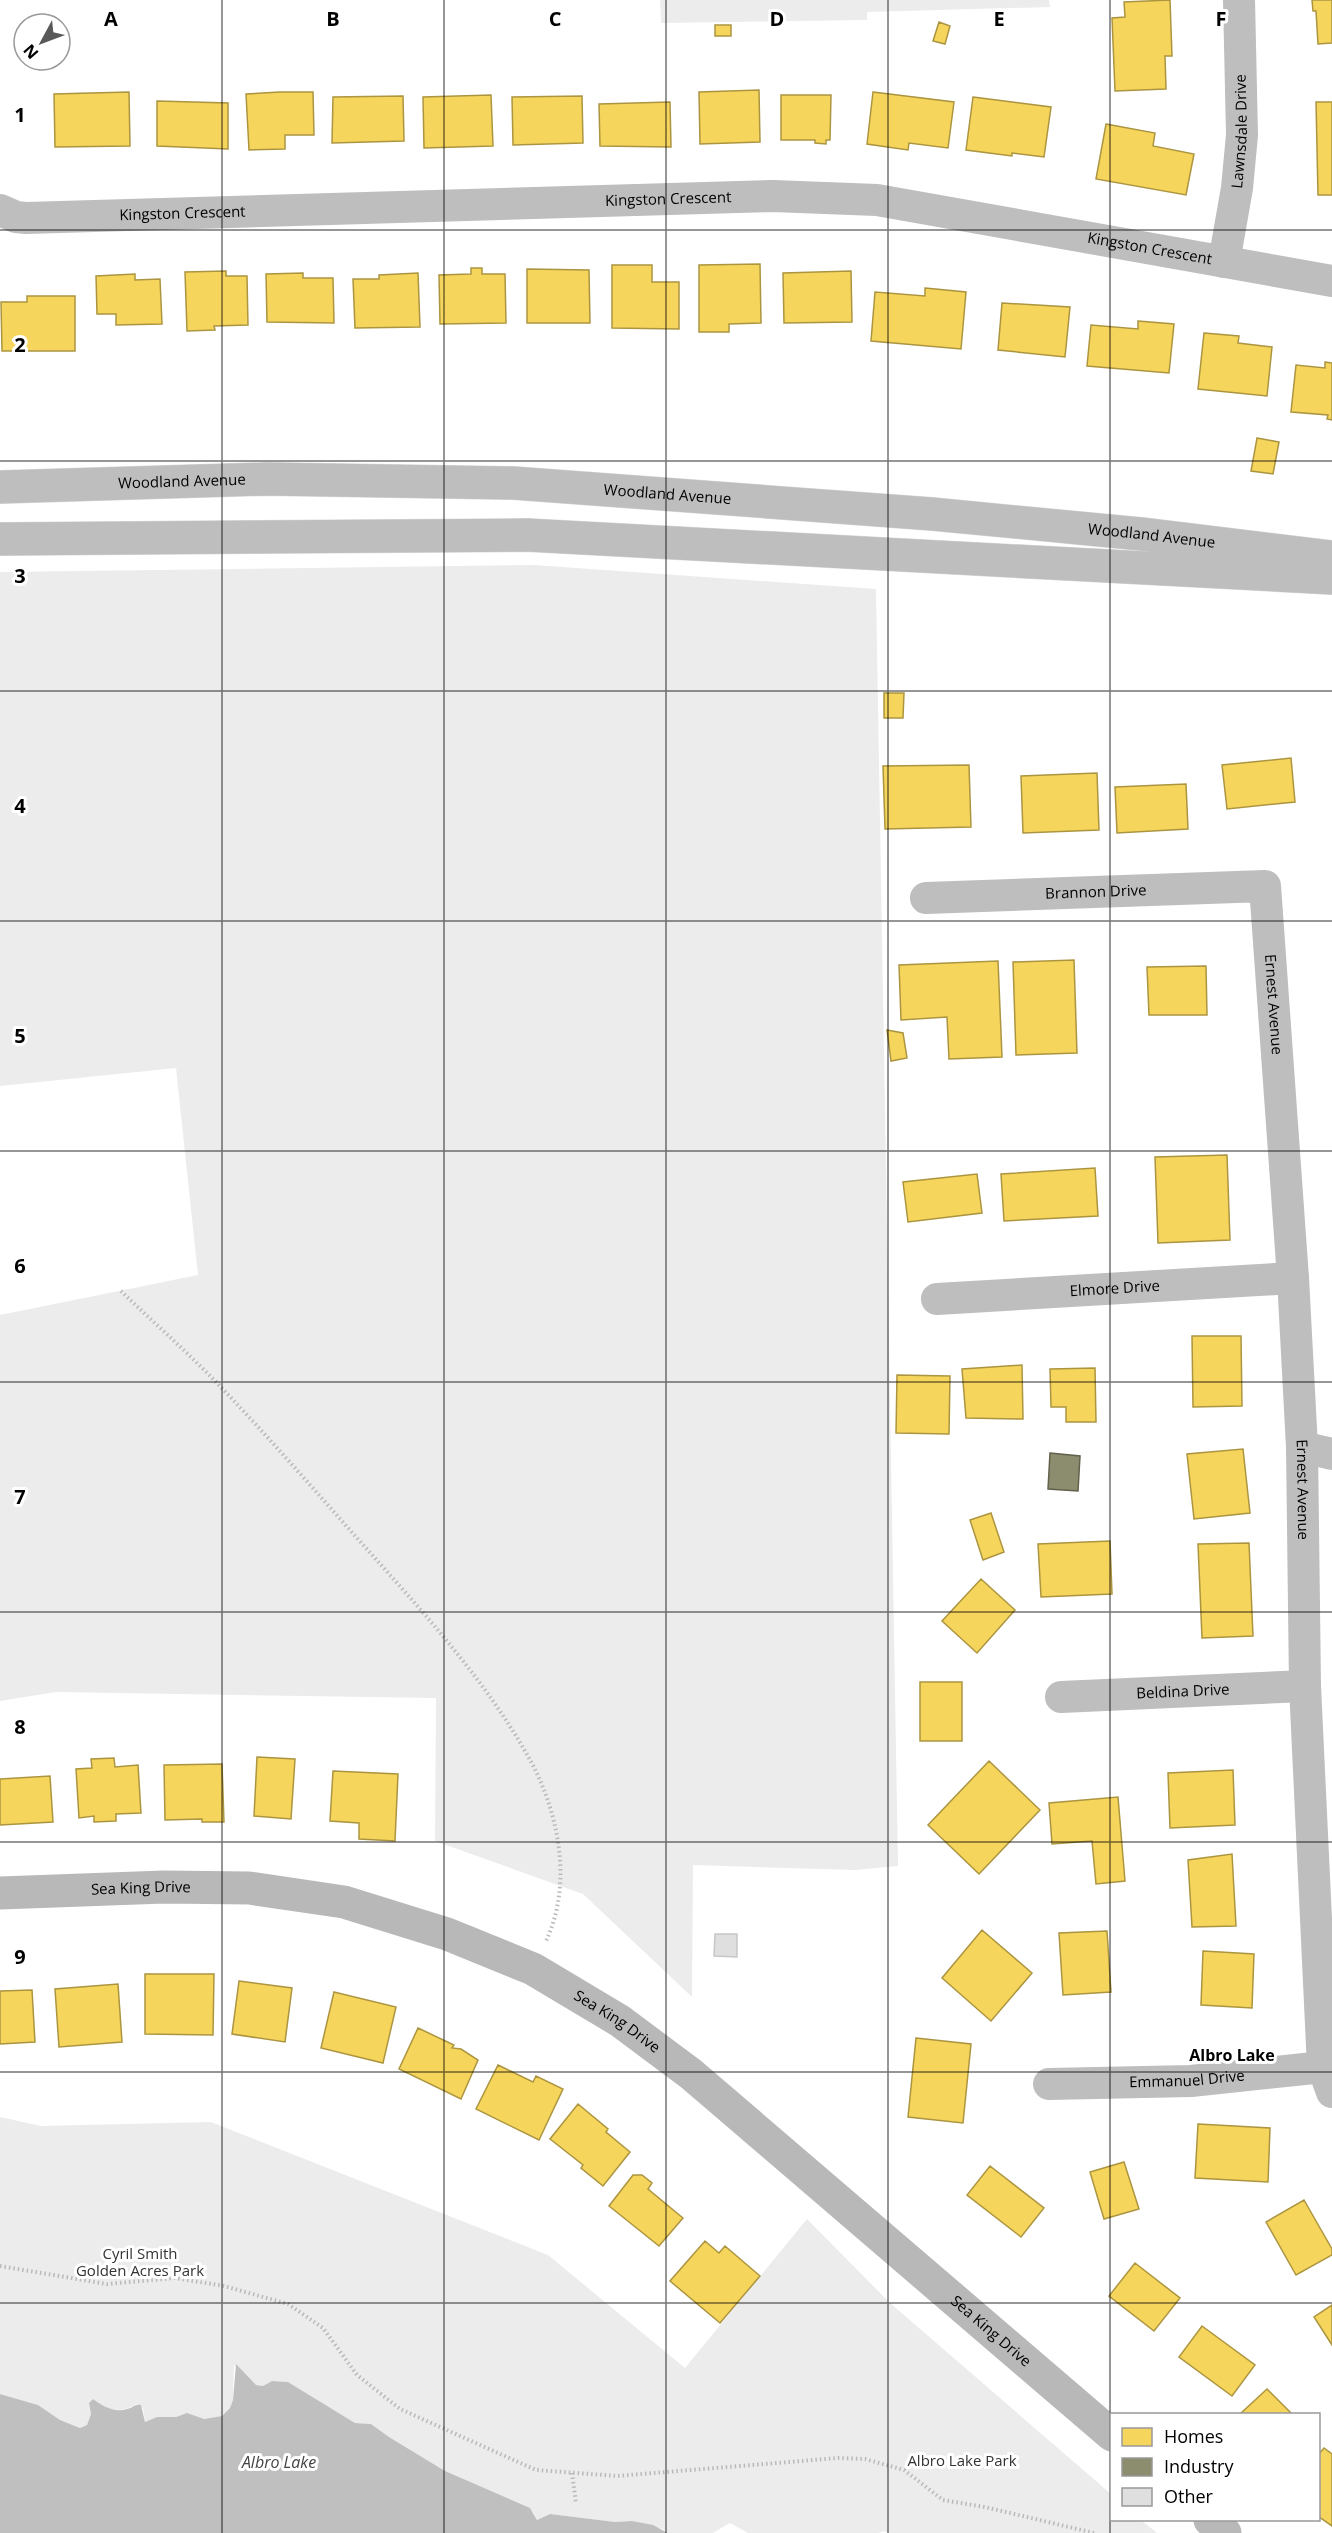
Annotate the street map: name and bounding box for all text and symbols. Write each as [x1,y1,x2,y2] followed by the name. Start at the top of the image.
[104,5,118,32] text: A
[326,5,340,32] text: B
[549,5,562,32] text: C
[770,5,784,32] text: D
[993,5,1005,32] text: E
[1216,5,1226,32] text: F
[12,12,72,72] north arrow
[18,40,43,64] text: N
[1226,74,1251,189] street label: Lawnsdale Drive
[14,101,26,128] text: 1
[605,186,732,210] street label: Kingston Crescent
[119,201,246,224] street label: Kingston Crescent
[1086,227,1214,268] street label: Kingston Crescent
[14,331,26,358] text: 2
[118,469,246,492] street label: Woodland Avenue
[603,479,732,508] street label: Woodland Avenue
[1087,518,1216,552] street label: Woodland Avenue
[14,562,26,589] text: 3
[14,792,26,819] text: 4
[1045,879,1147,903] street label: Brannon Drive
[1261,953,1288,1055] street label: Ernest Avenue
[14,1022,26,1049] text: 5
[14,1252,26,1279] text: 6
[1069,1275,1160,1300] street label: Elmore Drive
[1293,1439,1314,1540] street label: Ernest Avenue
[14,1483,26,1510] text: 7
[1136,1678,1230,1703] street label: Beldina Drive
[14,1713,26,1740] text: 8
[91,1876,191,1899] street label: Sea King Drive
[14,1943,26,1970] text: 9
[571,1985,665,2057] street label: Sea King Drive
[1189,2044,1275,2066] district label: Albro Lake
[1129,2064,1246,2091] street label: Emmanuel Drive
[76,2243,204,2280] park label: Cyril Smith Golden Acres Park
[947,2290,1036,2371] street label: Sea King Drive
[1110,2413,1320,2521] legend
[1164,2424,1223,2448] text: Homes
[907,2450,1017,2470] park label: Albro Lake Park
[241,2451,316,2473] water label: Albro Lake
[1164,2454,1234,2478] text: Industry
[1164,2484,1214,2508] text: Other

